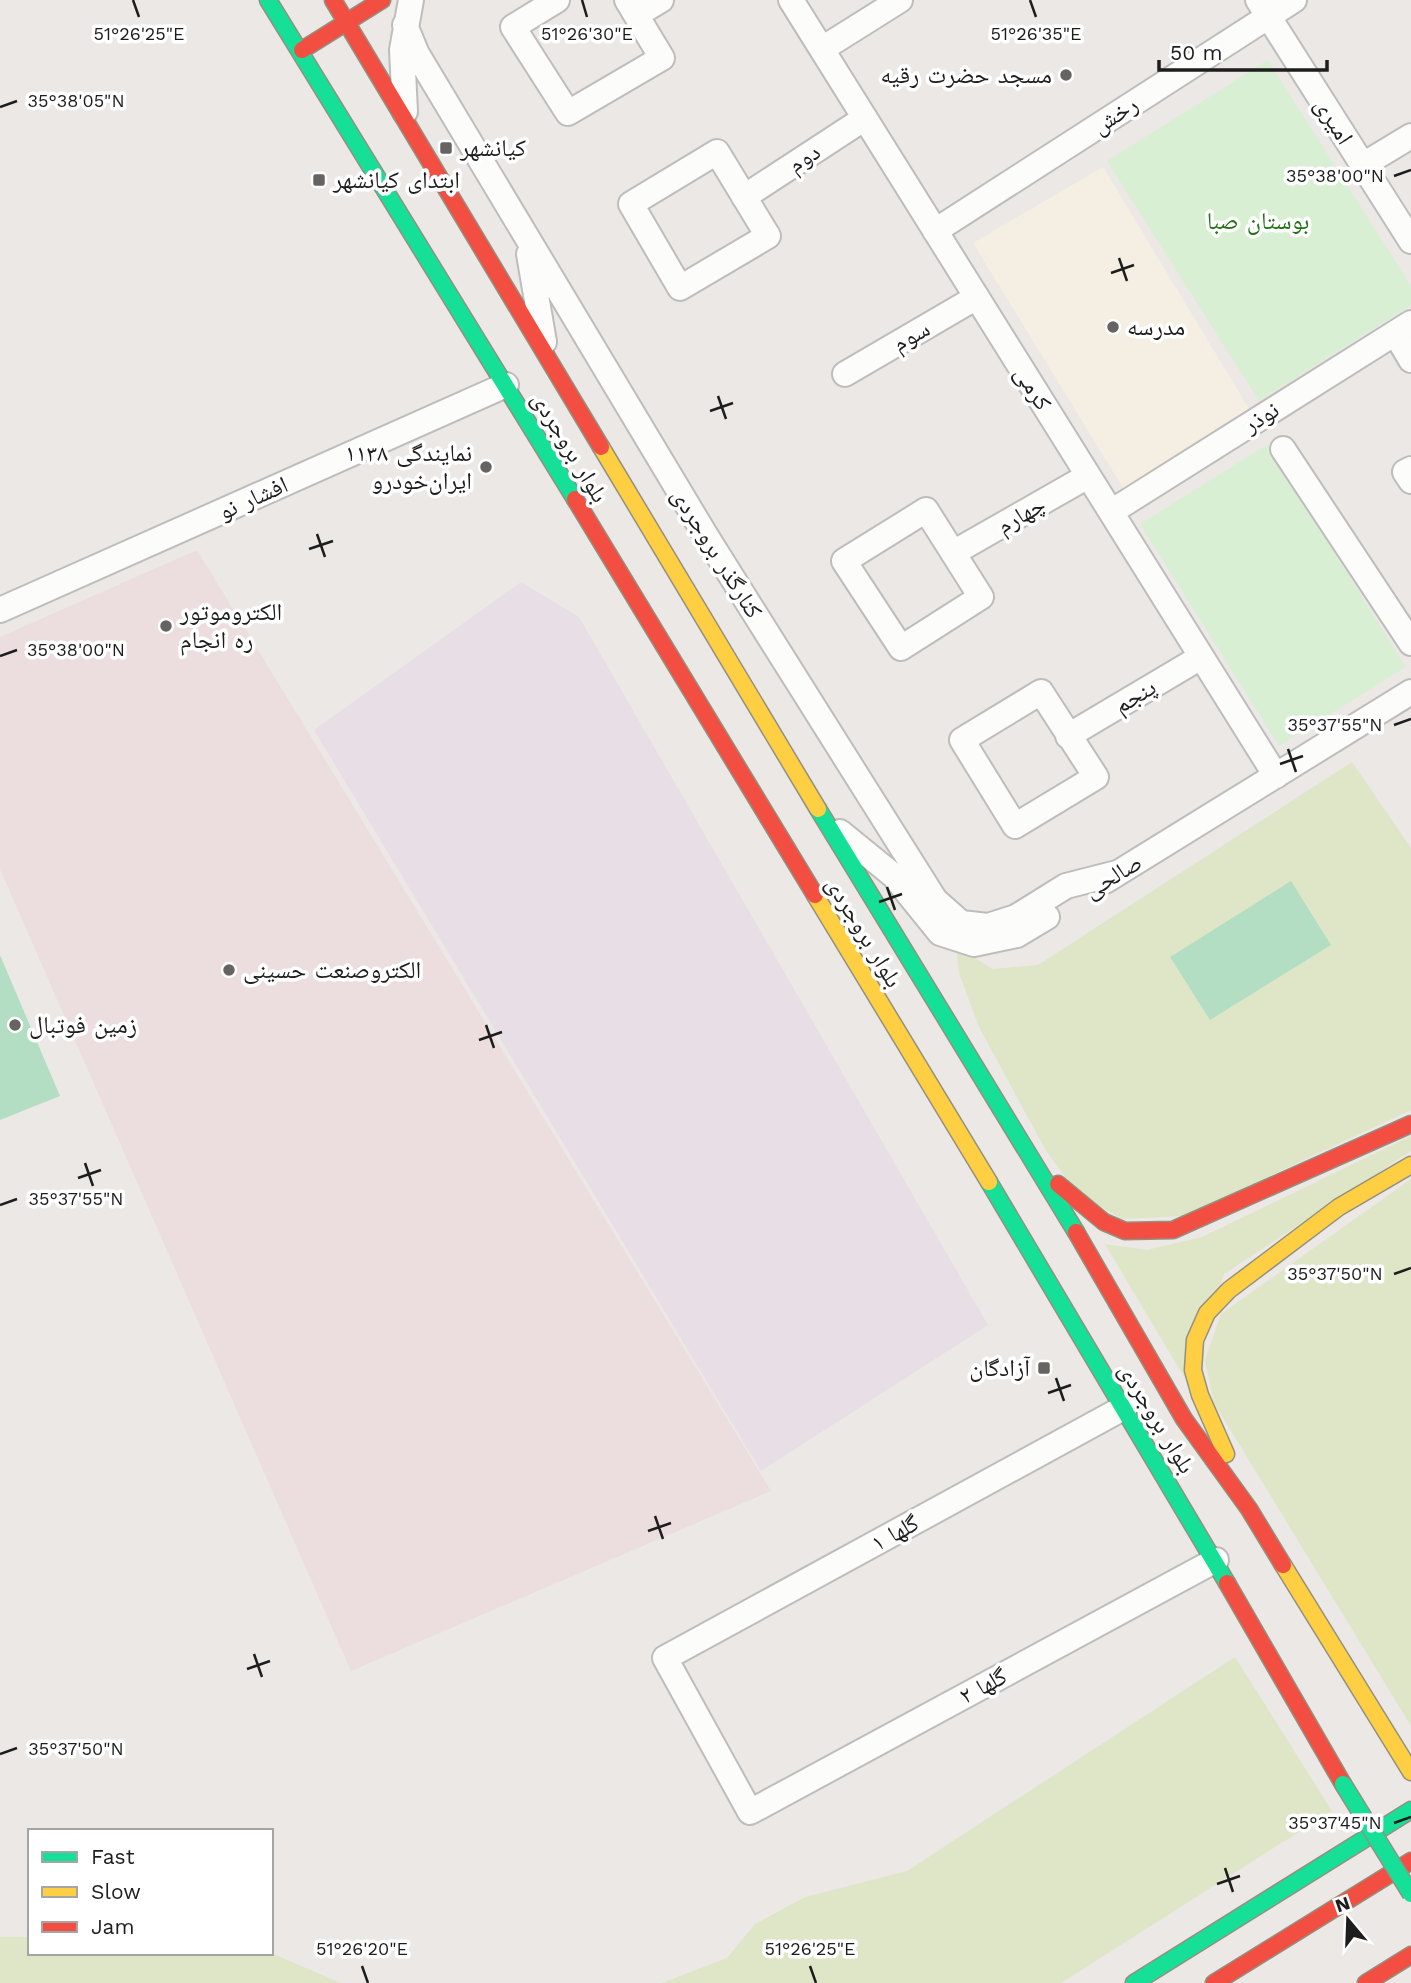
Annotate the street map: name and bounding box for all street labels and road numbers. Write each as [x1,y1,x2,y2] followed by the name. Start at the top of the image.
[1087,90,1143,140] street label: رخش
[1309,92,1359,150] street label: امیری
[783,137,827,180] street label: دوم
[887,314,936,360] street label: سوم
[1009,361,1057,415] street label: کرمی
[526,387,614,507] street label: بلوار بروجردی
[1237,395,1284,439] street label: نوذر
[214,470,292,526] street label: افشار نو
[666,483,768,623] street label: کنارگذر بروجردی
[992,490,1051,542] street label: چهارم
[1109,673,1162,721] street label: پنجم
[1079,848,1147,904] street label: صالحی
[820,872,908,992] street label: بلوار بروجردی
[1113,1358,1201,1478] street label: بلوار بروجردی
[866,1509,924,1557] street label: گلها ۱
[954,1662,1012,1710] street label: گلها ۲

